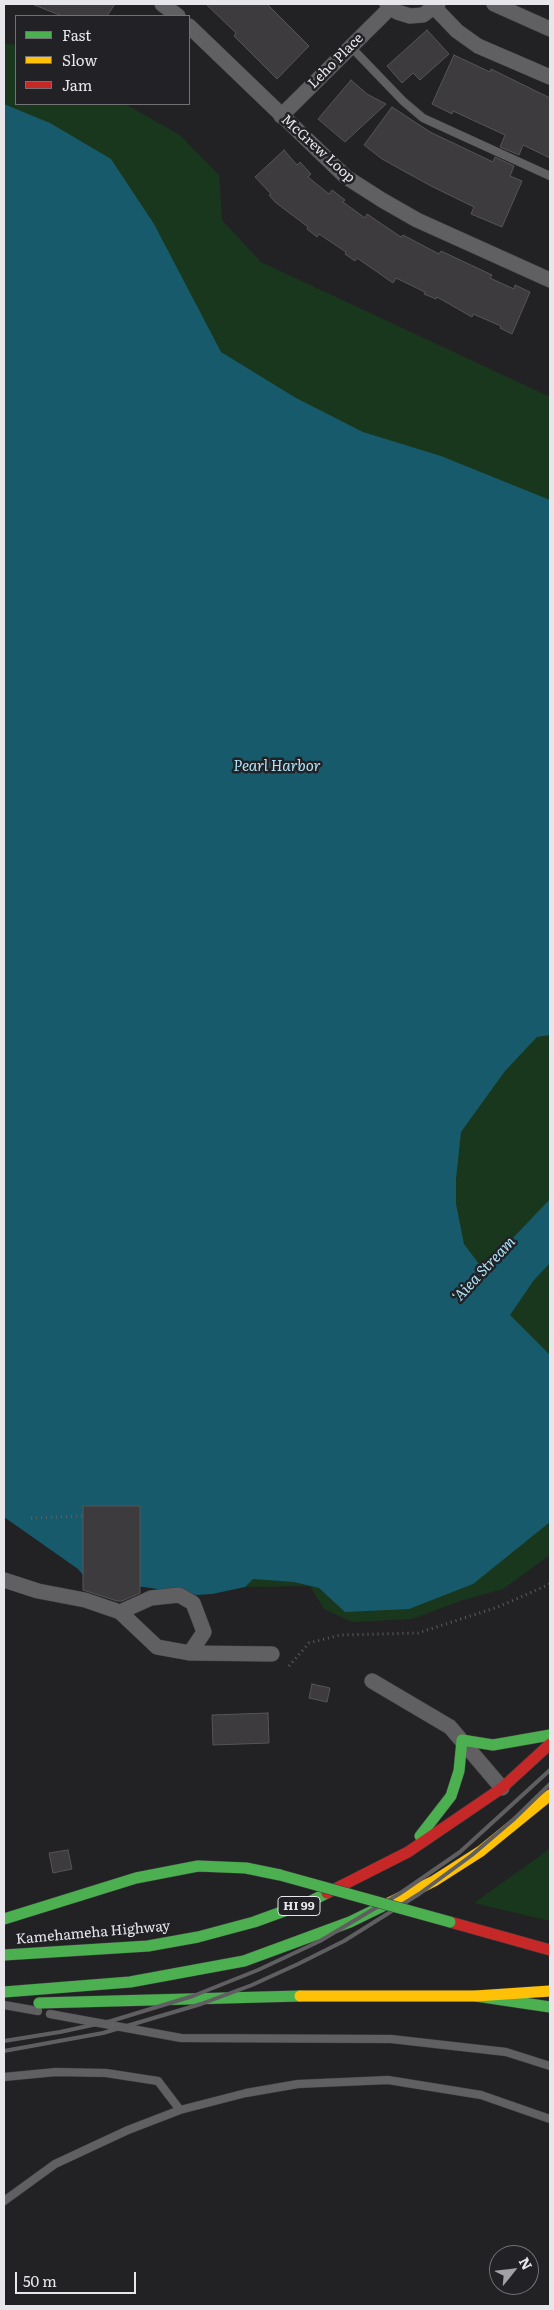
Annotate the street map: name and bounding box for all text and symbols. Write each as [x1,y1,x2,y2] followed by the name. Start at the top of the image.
[15,15,190,105] legend
[62,23,91,46] text: Fast
[305,30,367,92] street label: Leho Place
[62,48,97,71] text: Slow
[62,73,92,96] text: Jam
[278,111,358,187] street label: McGrew Loop
[233,758,321,776] water label: Pearl Harbor
[451,1233,519,1305] water label: ʻAiea Stream
[278,1896,320,1915] road number: HI 99
[15,1918,171,1948] street label: Kamehameha Highway
[489,2245,539,2295] north arrow
[515,2253,538,2273] text: N
[18,2262,139,2294] scale bar
[23,2269,57,2292] text: 50 m

